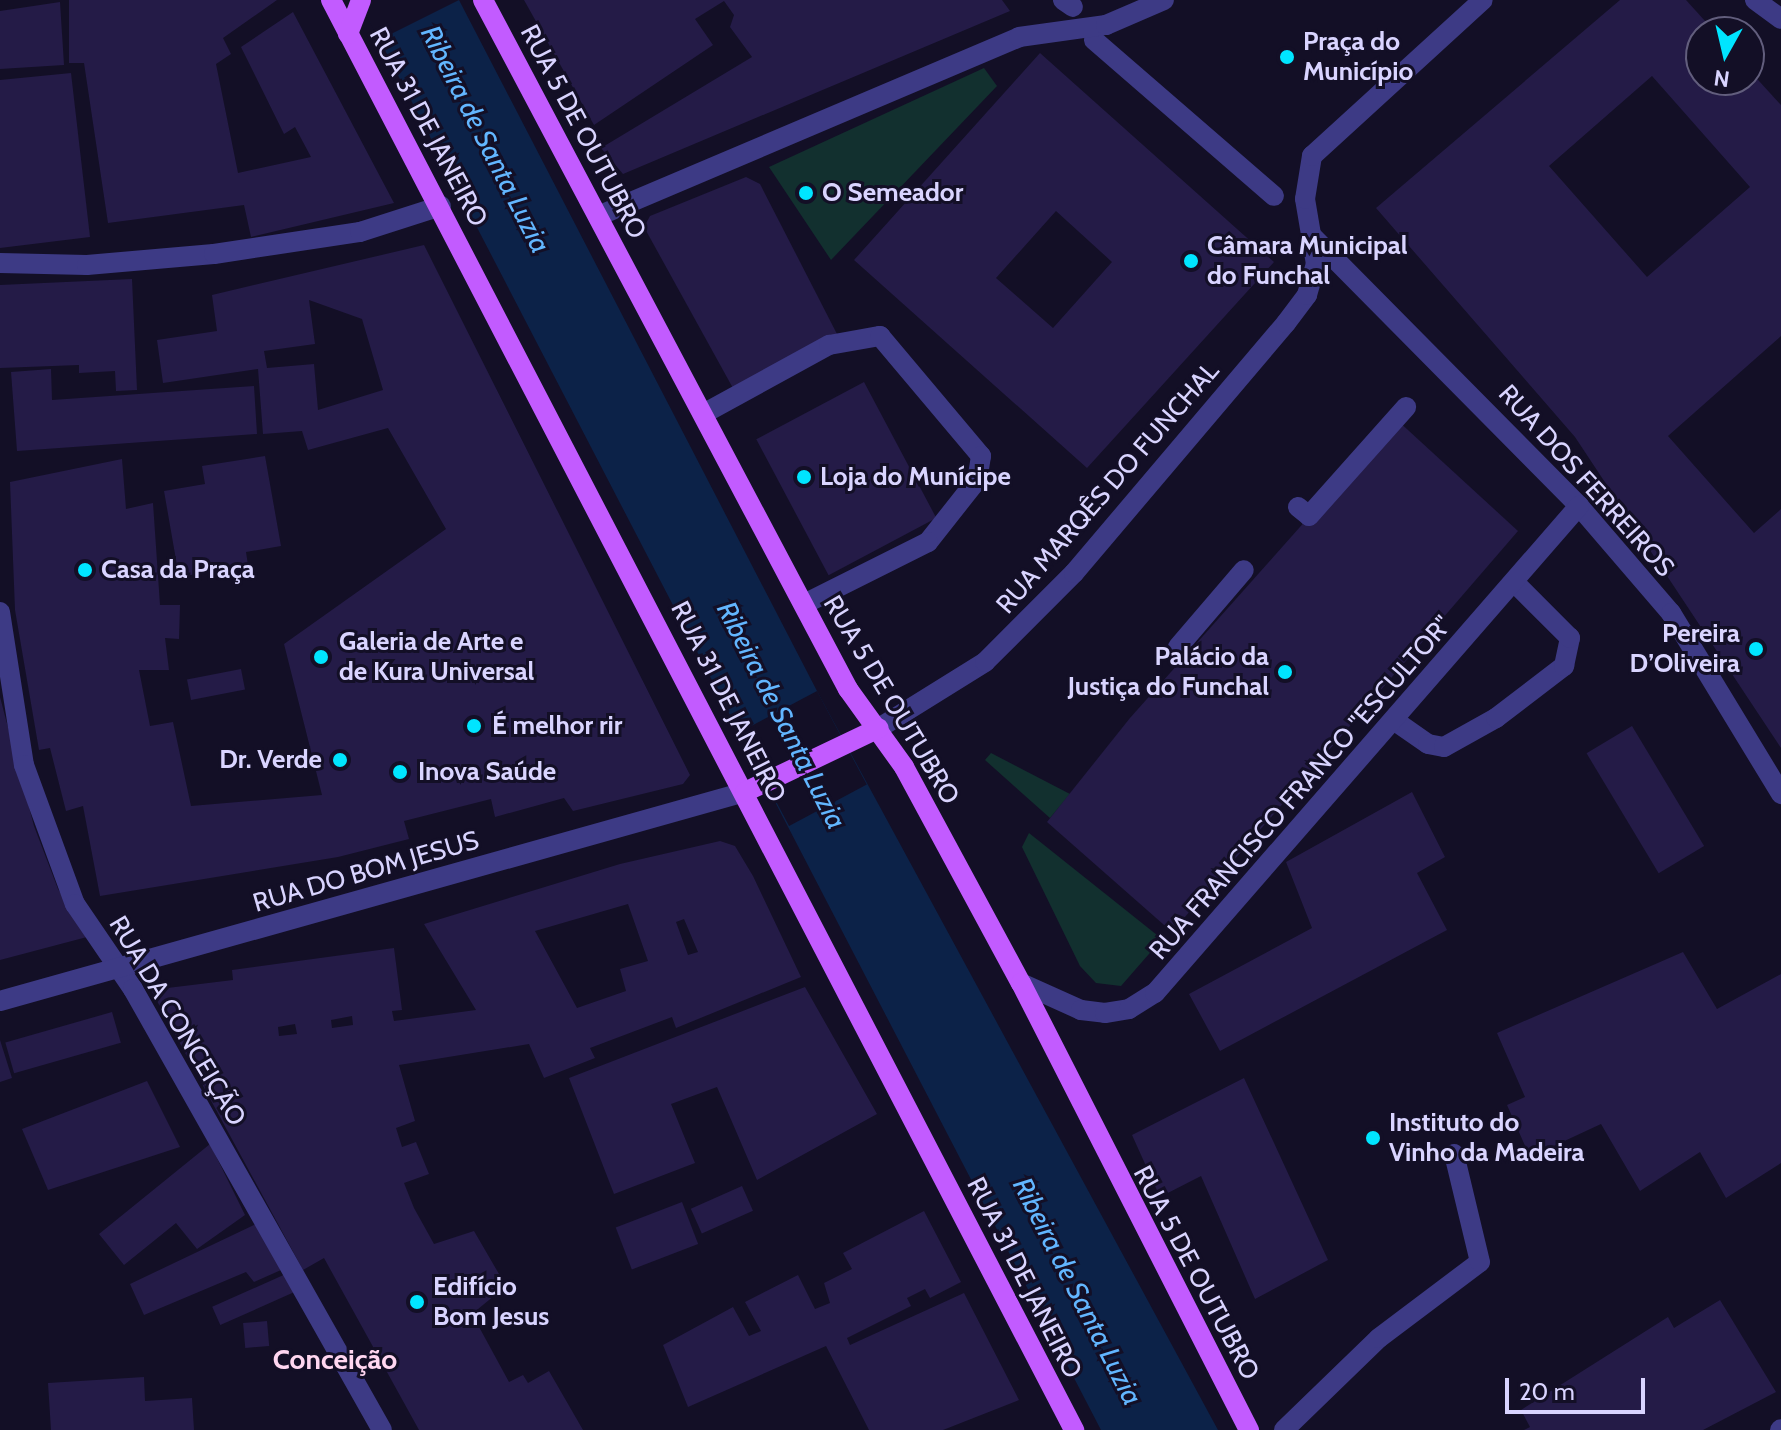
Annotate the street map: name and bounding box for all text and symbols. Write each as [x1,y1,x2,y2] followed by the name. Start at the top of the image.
[1685,16,1765,96] north arrow
[414,20,558,258] water label: Ribeira de Santa Luzia
[513,20,653,244] street label: RUA 5 DE OUTUBRO
[362,22,494,232] street label: RUA 31 DE JANEIRO
[1303,26,1413,88] place label: Praça do Município
[1278,48,1296,66] marker: Praça do Município
[1712,64,1731,93] text: N
[822,177,963,209] place label: O Semeador
[797,184,815,202] marker: O Semeador
[1207,230,1408,292] place label: Câmara Municipal do Funchal
[1182,252,1200,270] marker: Câmara Municipal do Funchal
[990,356,1226,620] street label: RUA MARQÊS DO FUNCHAL
[1492,379,1680,583] street label: RUA DOS FERREIROS
[820,461,1011,493] place label: Loja do Munícipe
[795,468,813,486] marker: Loja do Munícipe
[101,554,255,586] place label: Casa da Praça
[76,561,94,579] marker: Casa da Praça
[816,590,966,810] street label: RUA 5 DE OUTUBRO
[664,596,792,808] street label: RUA 31 DE JANEIRO
[710,596,854,834] water label: Ribeira de Santa Luzia
[1143,610,1459,966] street label: RUA FRANCISCO FRANCO "ESCULTOR"
[1629,618,1740,680] place label: Pereira D’Oliveira
[339,626,534,688] place label: Galeria de Arte e de Kura Universal
[1747,640,1765,658] marker: Pereira D’Oliveira
[1068,641,1269,702] place label: Palácio da Justiça do Funchal
[310,646,332,668] marker: Galeria de Arte e de Kura Universal
[1276,663,1294,681] marker: Palácio da Justiça do Funchal
[492,710,622,742] place label: É melhor rir
[463,715,485,737] marker: É melhor rir
[219,744,322,776] place label: Dr. Verde
[329,749,351,771] marker: Dr. Verde
[418,756,556,788] place label: Inova Saúde
[389,761,411,783] marker: Inova Saúde
[250,825,482,919] street label: RUA DO BOM JESUS
[102,910,252,1132] street label: RUA DA CONCEIÇÃO
[1389,1107,1584,1168] place label: Instituto do Vinho da Madeira
[1364,1129,1382,1147] marker: Instituto do Vinho da Madeira
[1126,1161,1266,1385] street label: RUA 5 DE OUTUBRO
[960,1172,1088,1384] street label: RUA 31 DE JANEIRO
[1006,1172,1150,1410] water label: Ribeira de Santa Luzia
[433,1271,549,1332] place label: Edifício Bom Jesus
[408,1293,426,1311] marker: Edifício Bom Jesus
[273,1342,397,1376] district label: Conceição
[1509,1362,1649,1412] scale bar
[1519,1377,1575,1406] text: 20 m

